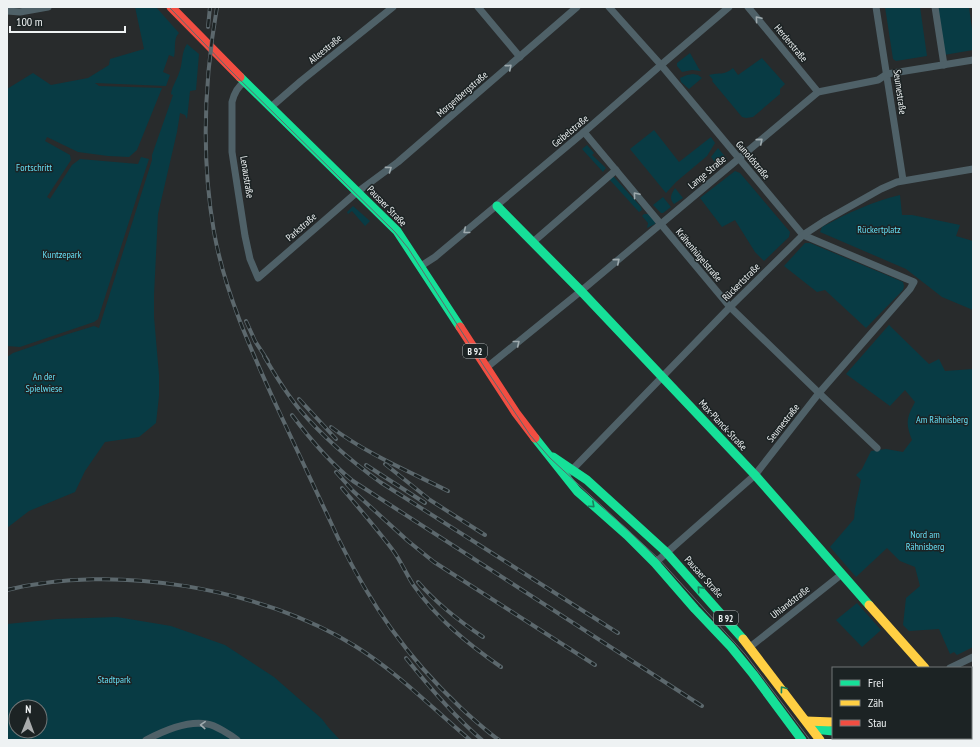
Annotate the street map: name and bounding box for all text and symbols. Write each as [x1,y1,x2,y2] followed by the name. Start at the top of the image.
[10,8,125,34] scale bar
[16,14,43,29] text: 100 m
[755,16,762,24] one-way arrow
[771,21,811,65] street label: Herderstraße
[306,32,344,66] street label: Alleestraße
[504,64,512,71] one-way arrow
[434,68,490,120] street label: Morgenbergstraße
[890,69,910,115] street label: Seumestraße
[549,112,591,150] street label: Geibelstraße
[733,138,773,182] street label: Gunoldstraße
[755,139,762,146] one-way arrow
[685,152,729,192] street label: Lange Straße
[237,155,257,199] street label: Lenaustraße
[16,161,52,174] park label: Fortschritt
[384,167,391,174] one-way arrow
[364,183,410,229] street label: Pausaer Straße
[634,192,641,199] one-way arrow
[283,210,319,244] street label: Parkstraße
[857,223,901,236] park label: Rückertplatz
[464,226,471,233] one-way arrow
[673,226,725,284] street label: Krähenhügelstraße
[43,248,82,261] park label: Kuntzepark
[613,259,620,266] one-way arrow
[719,260,763,304] street label: Rückertstraße
[512,341,519,348] one-way arrow
[463,344,487,358] road number: B 92
[26,370,62,395] park label: An der Spielwiese
[696,397,750,453] street label: Max-Planck-Straße
[764,401,802,445] street label: Seumestraße
[916,413,968,426] park label: Am Rähnisberg
[587,500,595,507] one-way arrow
[906,528,944,553] park label: Nord am Rähnisberg
[682,553,726,601] street label: Pausaer Straße
[768,583,812,621] street label: Uhlandstraße
[698,586,705,594] one-way arrow
[714,611,738,625] road number: B 92
[832,667,972,739] legend
[97,673,131,686] park label: Stadtpark
[868,675,884,690] text: Frei
[780,687,787,694] one-way arrow
[868,695,883,710] text: Zäh
[8,699,48,739] north arrow
[25,702,31,716] text: N
[868,715,886,730] text: Stau
[199,720,206,729] one-way arrow

